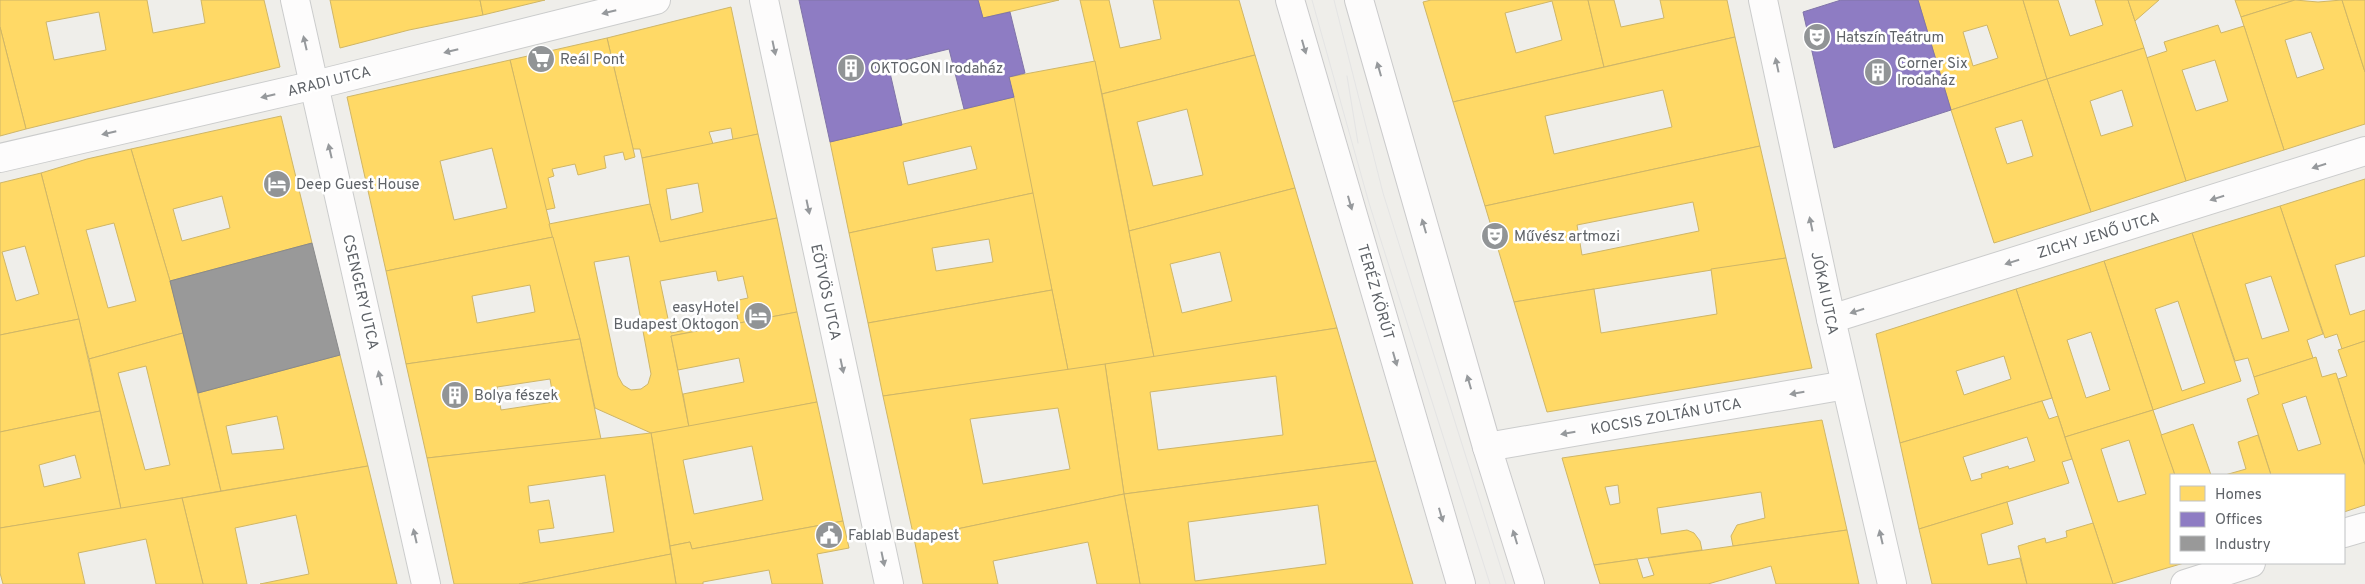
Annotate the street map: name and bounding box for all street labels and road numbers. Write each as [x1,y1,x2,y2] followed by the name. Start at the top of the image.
[286,63,373,102] street label: ARADI UTCA
[2035,207,2162,264] street label: ZICHY JENŐ UTCA
[337,233,382,352] street label: CSENGERY UTCA
[805,242,845,342] street label: EÖTVÖS UTCA
[1352,242,1399,343] street label: TERÉZ KÖRÚT
[1805,250,1844,337] street label: JÓKAI UTCA
[1589,394,1743,440] street label: KOCSIS ZOLTÁN UTCA

